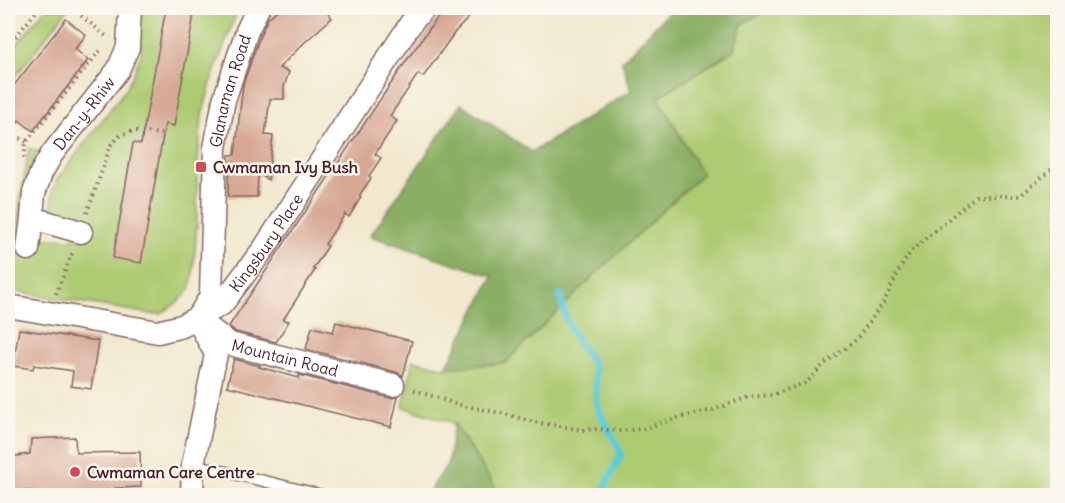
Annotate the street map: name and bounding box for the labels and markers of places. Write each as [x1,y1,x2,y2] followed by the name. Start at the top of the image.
[213,157,358,178] place label: Cwmaman Ivy Bush
[194,160,208,174] marker: Cwmaman Ivy Bush
[87,462,255,482] place label: Cwmaman Care Centre
[68,465,82,479] marker: Cwmaman Care Centre

